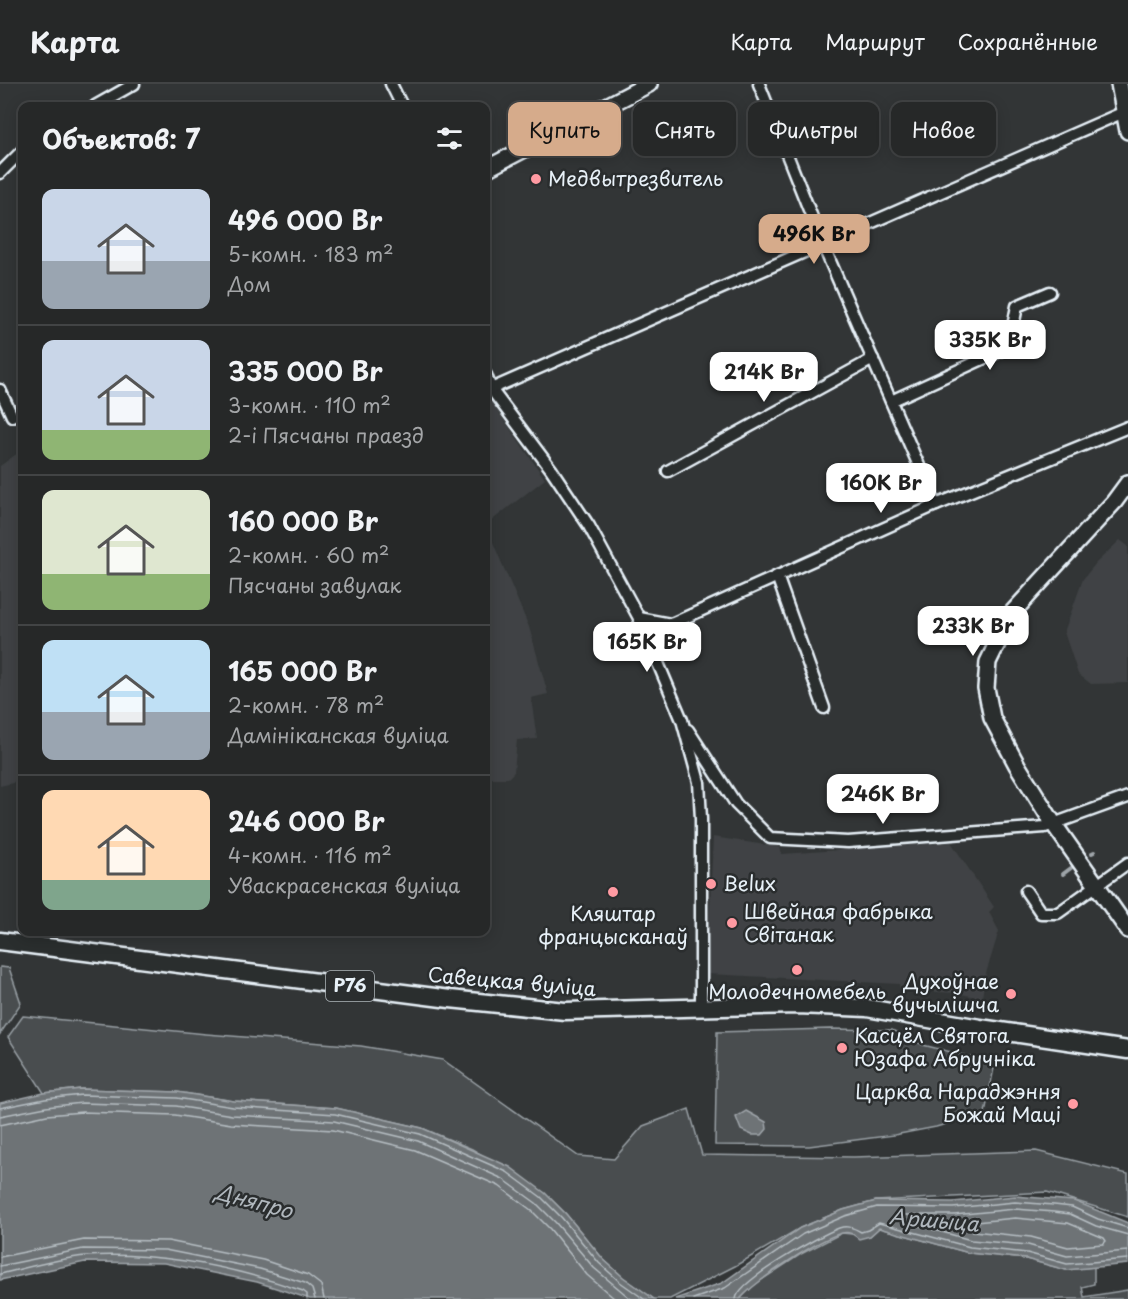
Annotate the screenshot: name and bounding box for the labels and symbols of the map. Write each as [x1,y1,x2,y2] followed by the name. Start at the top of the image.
[548,163,723,193] place label: Медвытрезвитель
[529,172,543,186] marker: Медвытрезвитель
[759,214,869,265] pin: 496K Br
[935,320,1045,371] pin: 335K Br
[709,352,819,403] pin: 214K Br
[826,463,936,514] pin: 160K Br
[918,606,1028,657] pin: 233K Br
[592,622,702,673] pin: 165K Br
[828,774,938,825] pin: 246K Br
[723,868,776,898] place label: Belux
[704,877,718,891] marker: Belux
[606,885,620,899] marker: Кляштар францысканаў
[744,896,933,949] place label: Швейная фабрыка Світанак
[538,898,688,951] place label: Кляштар францысканаў
[725,916,739,930] marker: Швейная фабрыка Світанак
[427,959,598,1003] street label: Савецкая вуліца
[790,963,804,977] marker: Молодечномебель
[892,966,999,1019] place label: Духоўнае вучылішча
[326,971,374,1001] road number: Р76
[708,976,886,1006] place label: Молодечномебель
[1004,987,1018,1001] marker: Духоўнае вучылішча
[854,1020,1036,1073] place label: Касцёл Святога Юзафа Абручніка
[835,1041,849,1055] marker: Касцёл Святога Юзафа Абручніка
[855,1076,1061,1129] place label: Царква Нараджэння Божай Маці
[1066,1097,1080,1111] marker: Царква Нараджэння Божай Маці
[211,1174,298,1226] water label: Дняпро
[888,1199,981,1239] water label: Аршыца

